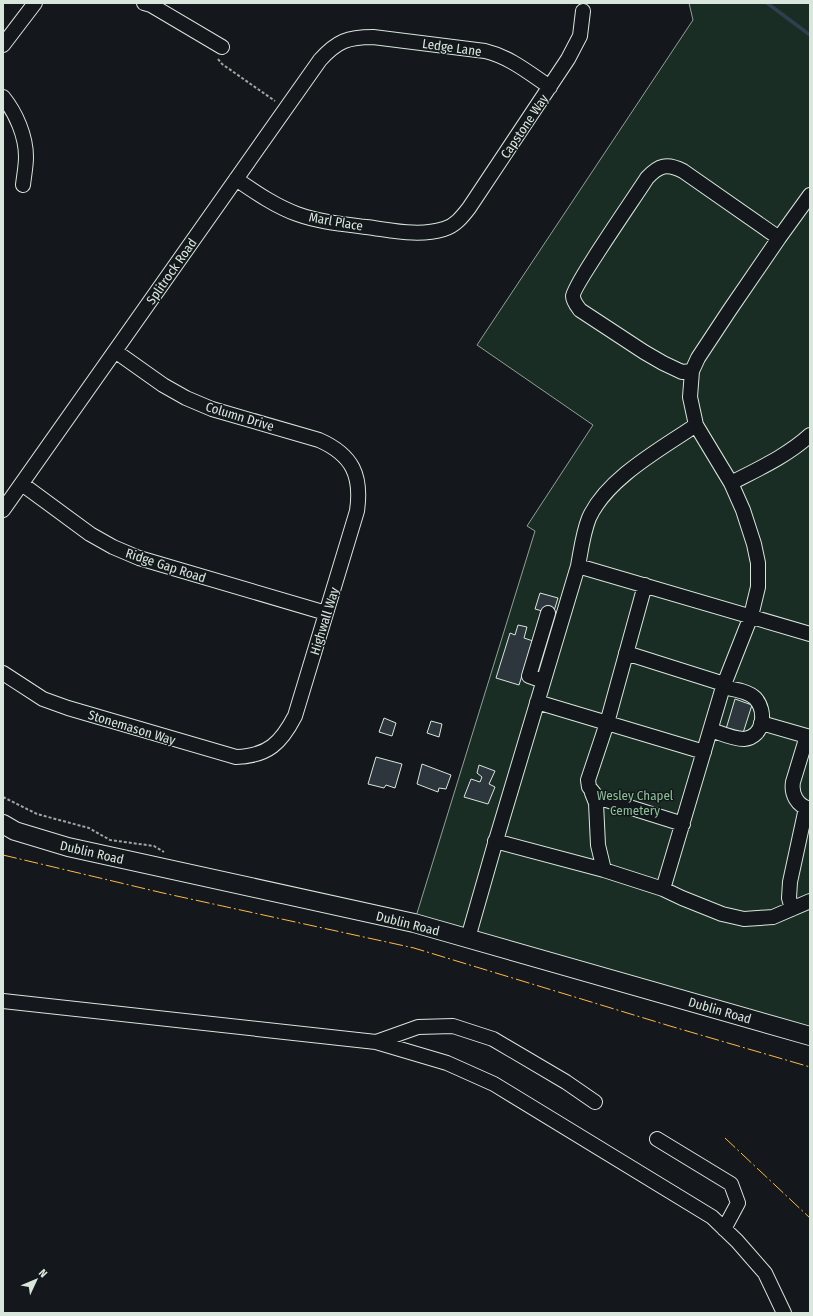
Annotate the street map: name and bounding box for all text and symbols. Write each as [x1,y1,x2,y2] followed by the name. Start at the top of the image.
[421,36,482,59] street label: Ledge Lane
[498,91,551,161] street label: Capstone Way
[308,209,364,234] street label: Marl Place
[143,235,200,307] street label: Splitrock Road
[204,399,276,434] street label: Column Drive
[124,545,208,586] street label: Ridge Gap Road
[307,585,342,657] street label: Highwall Way
[86,707,178,748] street label: Stonemason Way
[597,788,674,818] park label: Wesley Chapel Cemetery
[59,838,125,867] street label: Dublin Road
[375,908,441,939] street label: Dublin Road
[687,994,753,1027] street label: Dublin Road
[16,1260,56,1300] north arrow
[36,1267,50,1280] text: N

